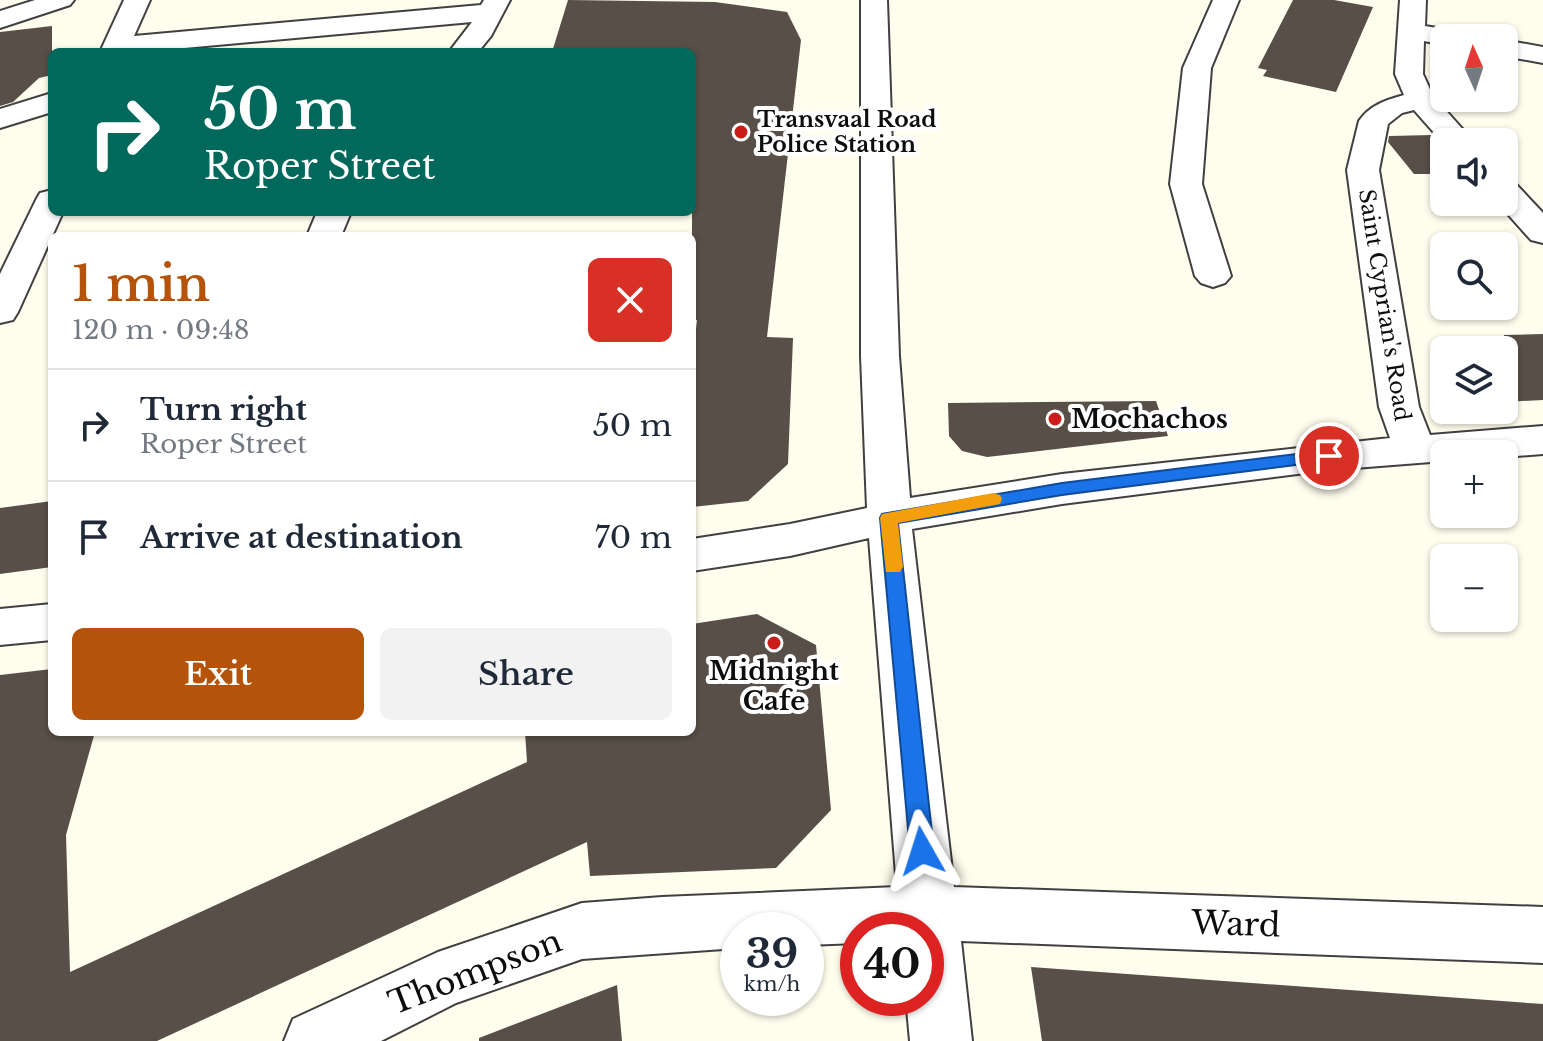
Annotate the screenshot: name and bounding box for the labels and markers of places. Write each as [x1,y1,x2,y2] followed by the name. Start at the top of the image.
[757,106,937,158] place label: Transvaal Road Police Station
[732,123,750,141] marker: Transvaal Road Police Station
[1071,403,1228,435] place label: Mochachos
[1046,410,1064,428] marker: Mochachos
[1295,422,1363,490] pin
[765,634,783,652] marker: Midnight Cafe
[709,655,839,717] place label: Midnight Cafe

